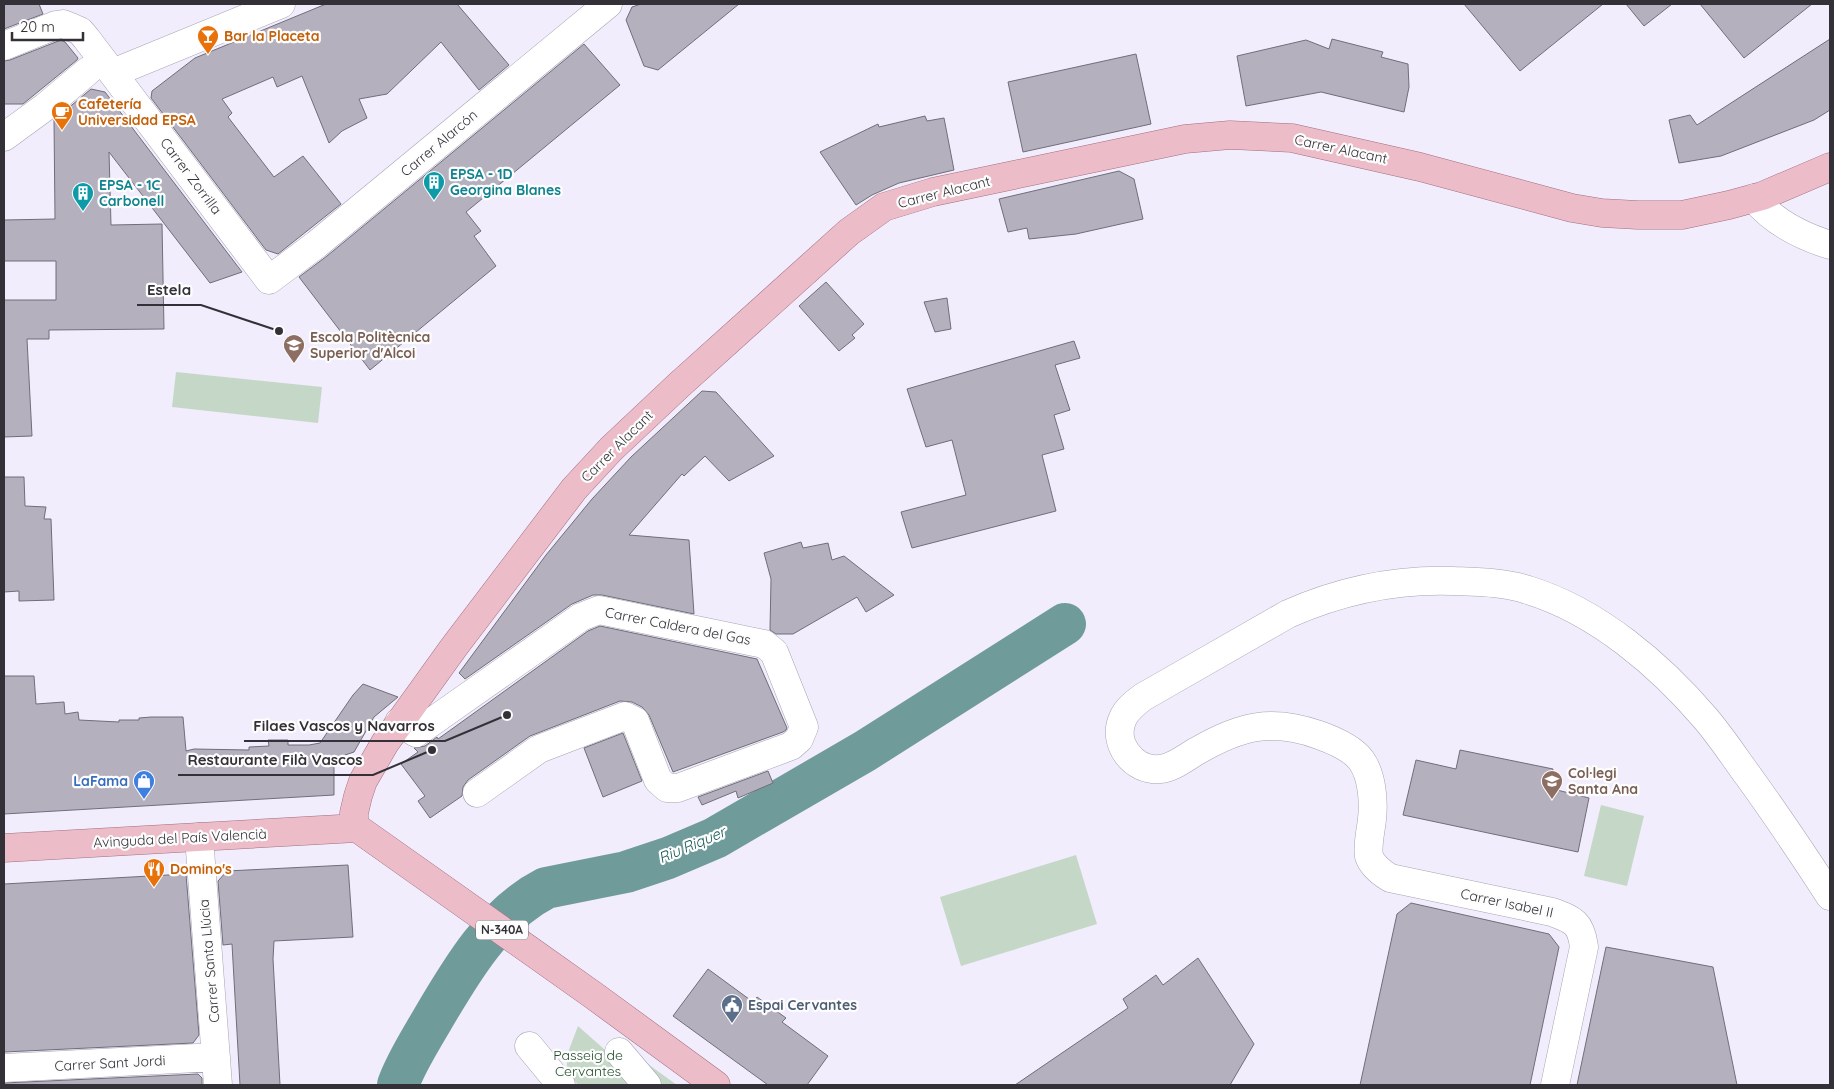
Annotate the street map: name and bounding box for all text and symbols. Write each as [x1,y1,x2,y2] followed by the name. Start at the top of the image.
[12,10,84,42] scale bar
[20,17,55,36] text: 20 m
[196,24,220,55] bar icon: Bar la Placeta
[224,27,320,45] place label: Bar la Placeta
[78,95,196,129] place label: Cafetería Universidad EPSA
[50,100,74,131] cafe icon: Cafetería Universidad EPSA
[397,106,481,180] street label: Carrer Alarcón
[1293,130,1389,168] street label: Carrer Alacant
[156,134,226,218] street label: Carrer Zorrilla
[450,165,561,199] place label: EPSA - 1D Georgina Blanes
[422,170,446,201] building icon: EPSA - 1D Georgina Blanes
[896,172,992,212] street label: Carrer Alacant
[99,176,164,210] place label: EPSA - 1C Carbonell
[71,181,95,212] building icon: EPSA - 1C Carbonell
[137,275,201,305] callout: Estela
[147,280,191,299] text: Estela
[310,328,430,362] place label: Escola Politècnica Superior d'Alcoi
[282,333,306,364] school or university icon: Escola Politècnica Superior d'Alcoi
[577,406,657,486] street label: Carrer Alacant
[604,603,752,649] street label: Carrer Caldera del Gas
[244,711,445,741] callout: Filaes Vascos y Navarros
[253,716,435,735] text: Filaes Vascos y Navarros
[178,745,373,775] callout: Restaurante Filà Vascos
[188,750,362,769] text: Restaurante Filà Vascos
[1568,764,1638,798] place label: Col·legi Santa Ana
[132,769,156,800] shop icon: LaFama
[1540,769,1564,800] school or university icon: Col·legi Santa Ana
[73,772,128,790] place label: LaFama
[655,821,730,867] water label: Riu Riquer
[93,824,267,852] street label: Avinguda del País Valencià
[142,857,166,888] restaurant icon: Domino's
[170,860,232,878] place label: Domino's
[1459,884,1555,922] street label: Carrer Isabel II
[195,898,223,1024] street label: Carrer Santa Llúcia
[476,920,528,940] road number: N-340A
[720,993,744,1024] public building icon: Espai Cervantes
[748,996,857,1014] place label: Espai Cervantes
[553,1046,623,1080] park label: Passeig de Cervantes
[54,1051,166,1075] street label: Carrer Sant Jordi

